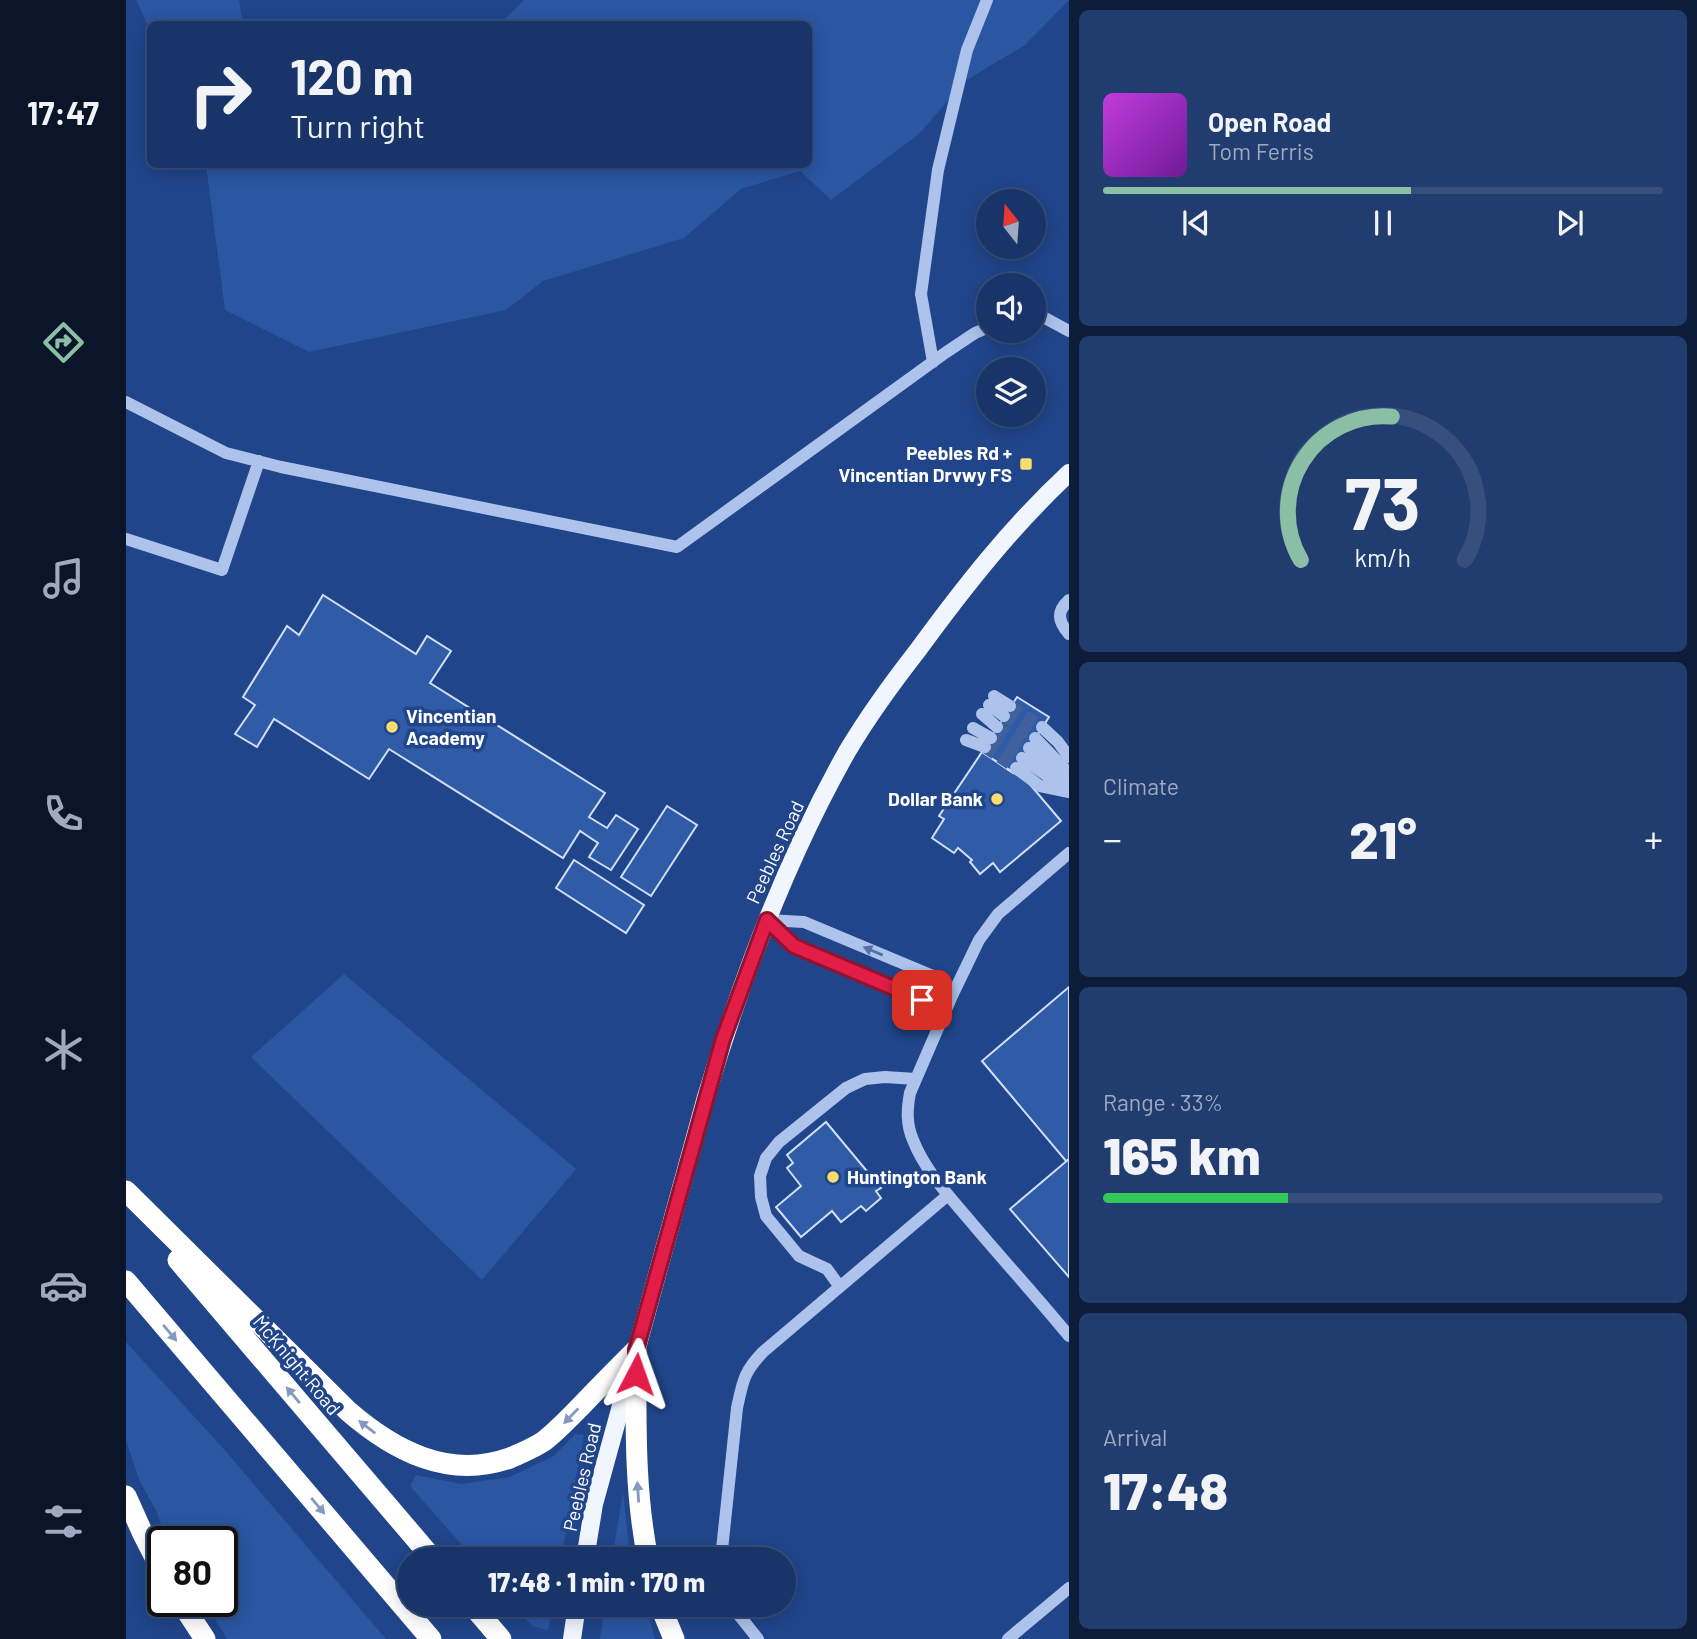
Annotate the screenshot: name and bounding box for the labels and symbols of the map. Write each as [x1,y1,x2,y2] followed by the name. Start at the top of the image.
[976,189,1046,259] north arrow
[839,441,1012,486] place label: Peebles Rd + Vincentian Drvwy FS
[1018,456,1034,472] marker: Peebles Rd + Vincentian Drvwy FS
[406,704,496,749] place label: Vincentian Academy
[384,719,400,735] marker: Vincentian Academy
[888,787,983,810] place label: Dollar Bank
[989,791,1005,807] marker: Dollar Bank
[741,797,808,907] street label: Peebles Road
[863,945,883,957] one-way arrow
[892,970,952,1030] pin
[847,1165,987,1188] place label: Huntington Bank
[825,1169,841,1185] marker: Huntington Bank
[249,1310,346,1419] street label: McKnight Road
[162,1324,178,1342] one-way arrow
[599,1337,673,1411] position arrow
[286,1387,301,1404] one-way arrow
[563,1407,579,1424] one-way arrow
[358,1420,376,1434] one-way arrow
[558,1420,605,1533] street label: Peebles Road
[632,1481,643,1503] one-way arrow
[310,1497,326,1515] one-way arrow
[147,1526,238,1617] speed limit sign: 80

